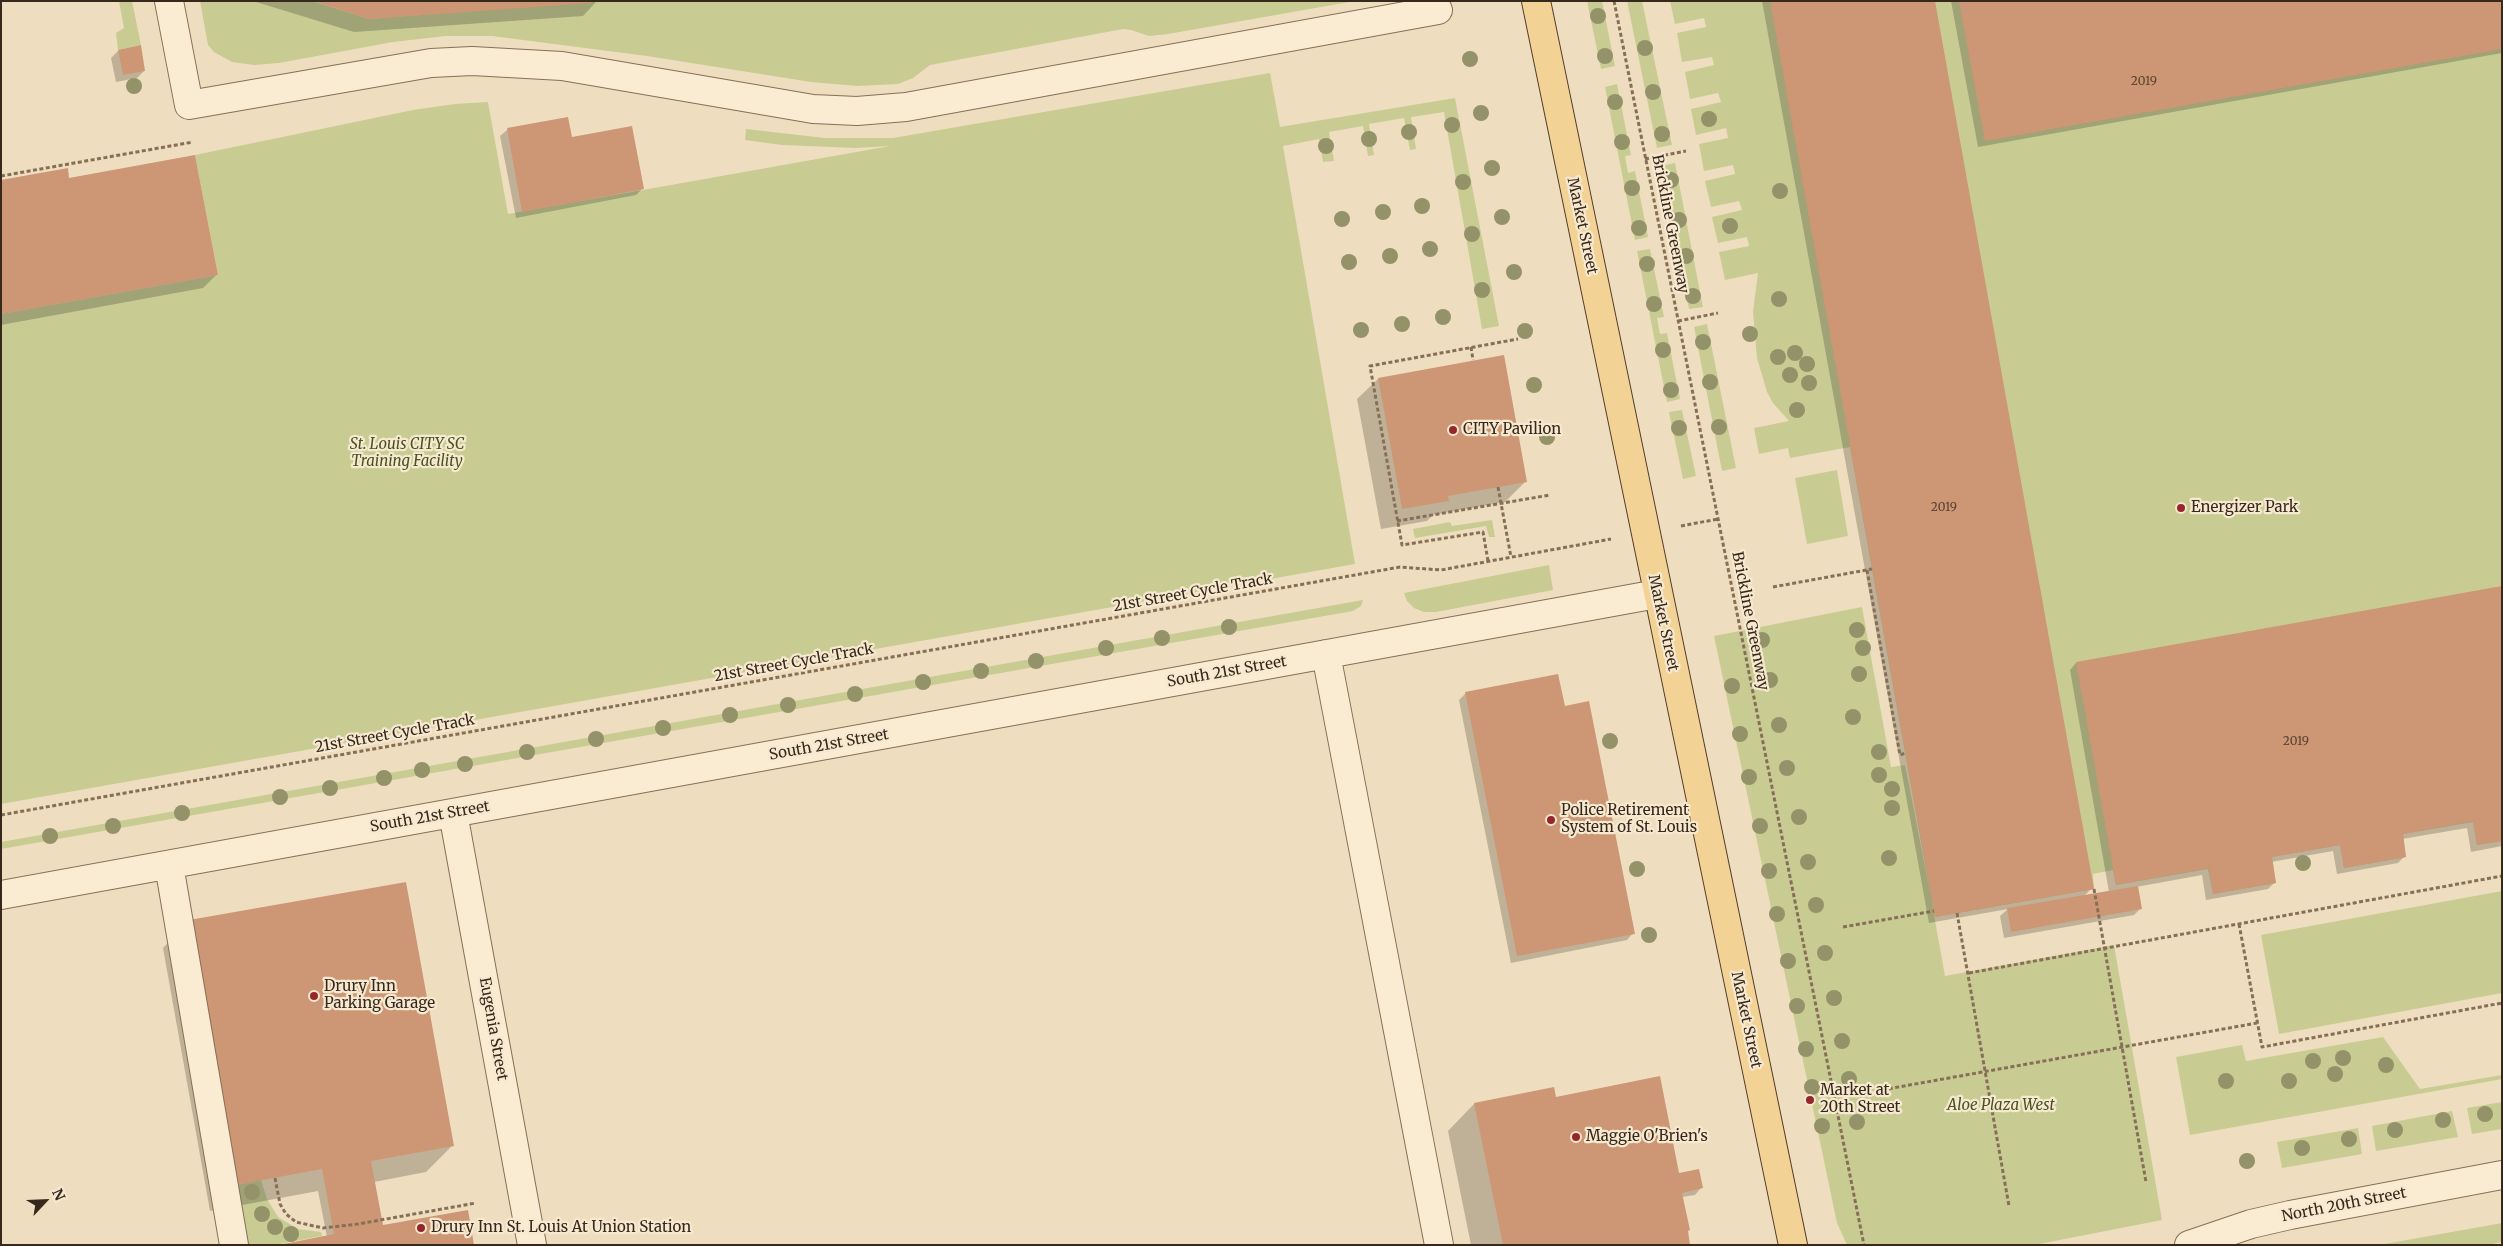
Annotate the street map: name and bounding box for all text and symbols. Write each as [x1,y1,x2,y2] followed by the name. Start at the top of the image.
[2131,75,2157,89] house number: 2019
[1648,153,1692,295] street label: Brickline Greenway
[1563,176,1601,276] street label: Market Street
[1463,421,1561,439] place label: CITY Pavilion
[1447,424,1459,436] marker: CITY Pavilion
[350,436,464,471] park label: St. Louis CITY SC Training Facility
[2191,499,2298,517] place label: Energizer Park
[1931,501,1957,515] house number: 2019
[2175,502,2187,514] marker: Energizer Park
[1728,550,1772,692] street label: Brickline Greenway
[1112,570,1274,616] street label: 21st Street Cycle Track
[1644,573,1682,673] street label: Market Street
[713,640,875,686] street label: 21st Street Cycle Track
[1166,653,1288,691] street label: South 21st Street
[314,711,476,757] street label: 21st Street Cycle Track
[768,726,890,764] street label: South 21st Street
[2283,735,2309,749] house number: 2019
[369,798,491,836] street label: South 21st Street
[1561,802,1697,837] place label: Police Retirement System of St. Louis
[1545,814,1557,826] marker: Police Retirement System of St. Louis
[1727,970,1765,1070] street label: Market Street
[475,976,511,1082] street label: Eugenia Street
[324,978,435,1013] place label: Drury Inn Parking Garage
[308,990,320,1002] marker: Drury Inn Parking Garage
[1820,1082,1900,1117] place label: Market at 20th Street
[1804,1094,1816,1106] marker: Market at 20th Street
[1947,1097,2055,1115] park label: Aloe Plaza West
[1586,1128,1708,1146] place label: Maggie O'Brien's
[1570,1131,1582,1143] marker: Maggie O'Brien's
[20,1176,70,1226] north arrow
[2280,1184,2408,1226] street label: North 20th Street
[48,1186,69,1203] text: N
[431,1219,691,1237] place label: Drury Inn St. Louis At Union Station
[415,1222,427,1234] marker: Drury Inn St. Louis At Union Station

